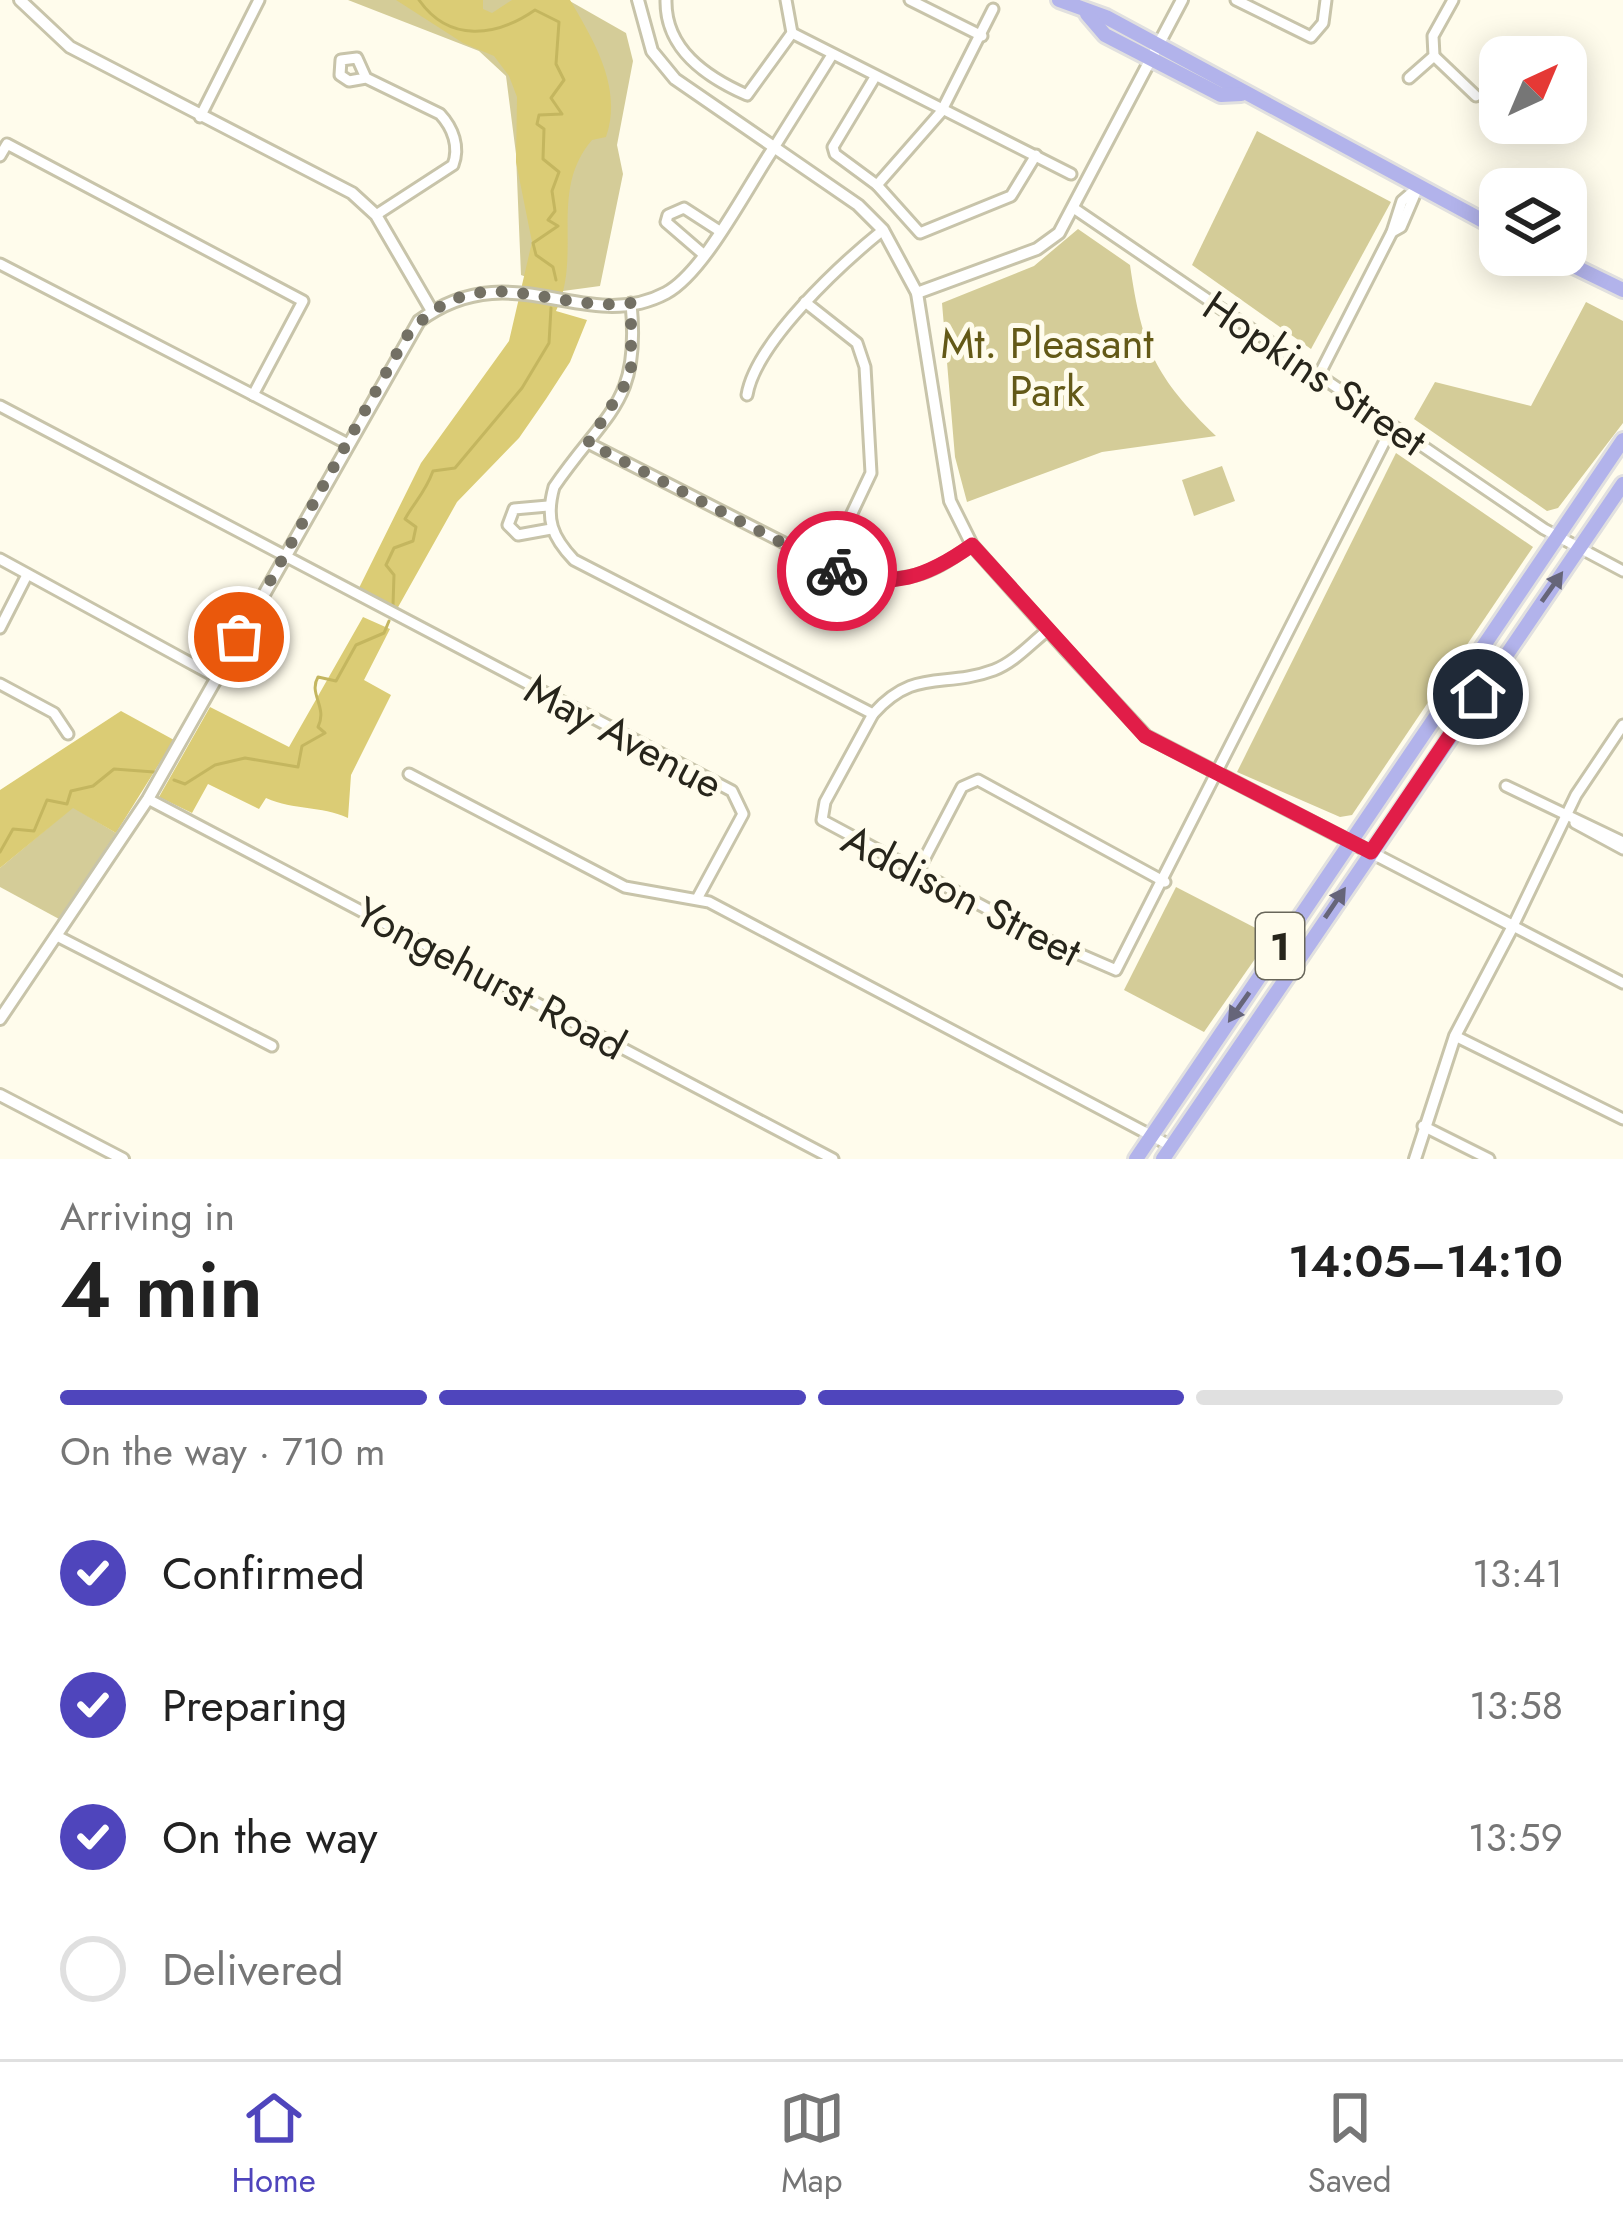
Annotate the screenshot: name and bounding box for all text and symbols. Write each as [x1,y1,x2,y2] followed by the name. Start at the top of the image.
[1479,36,1587,144] north arrow
[1479,36,1587,276] map controls
[1479,168,1587,276] button: layers
[1191,276,1439,471] street label: Hopkins Street
[940,313,1154,422] park label: Mt. Pleasant Park
[777,511,897,631] courier
[804,538,870,604] icon: bike
[1540,571,1563,603] one-way arrow
[188,586,290,688] pin
[206,604,272,670] icon: bag
[1427,643,1529,745] pin
[514,659,733,814] street label: May Avenue
[1445,661,1511,727] icon: home
[832,809,1092,982] street label: Addison Street
[345,881,637,1075] street label: Yongehurst Road
[1324,886,1346,919] one-way arrow
[1256,913,1304,979] road number: 1
[1228,990,1251,1023] one-way arrow
[60,1188,235,1245] text: Arriving in
[1288,1229,1563,1294] text: 14:05–14:10
[60,1234,263,1346] text: 4 min
[60,1423,386,1480] text: On the way · 710 m
[60,1540,126,1606] icon: check
[162,1541,365,1606] text: Confirmed
[1472,1545,1563,1602] text: 13:41
[60,1672,126,1738] icon: check
[162,1673,347,1738] text: Preparing
[1469,1677,1563,1734] text: 13:58
[60,1804,126,1870] icon: check
[162,1805,378,1870] text: On the way
[1468,1809,1563,1866] text: 13:59
[162,1937,344,2002] text: Delivered
[232,2085,316,2204] tab: Home
[779,2085,845,2204] tab: Map
[1308,2085,1391,2204] tab: Saved

